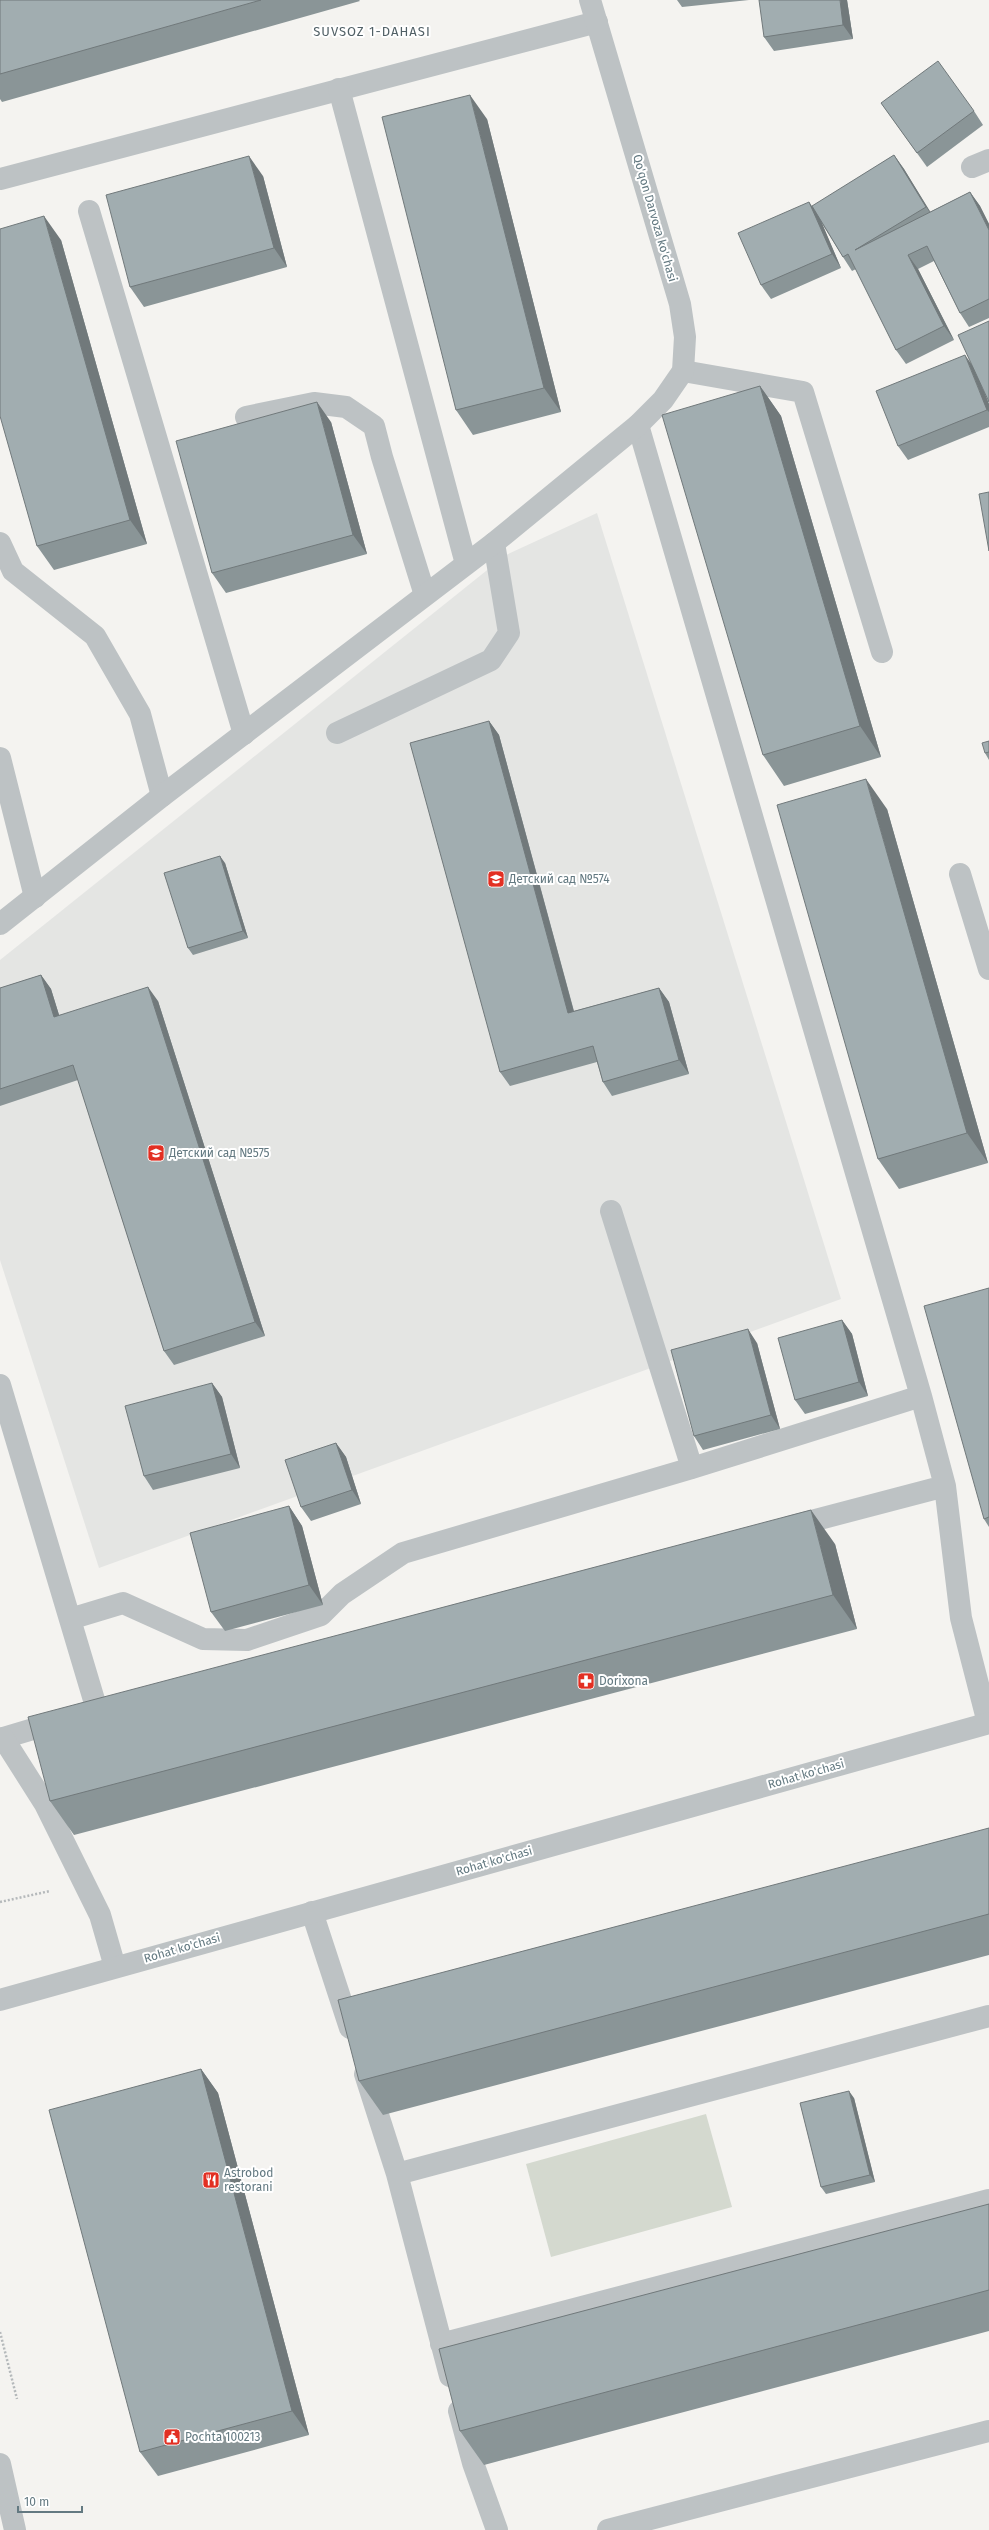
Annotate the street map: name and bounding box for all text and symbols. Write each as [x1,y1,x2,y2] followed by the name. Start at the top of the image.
[313,24,431,39] district label: SUVSOZ 1-DAHASI
[630,153,680,283] street label: Qo'qon Darvoza ko'chasi
[486,869,506,889] school or university icon: Детский сад №574
[508,872,610,886] place label: Детский сад №574
[146,1143,166,1163] school or university icon: Детский сад №575
[168,1146,270,1160] place label: Детский сад №575
[576,1671,596,1691] pharmacy icon: Dorixona
[599,1674,648,1688] place label: Dorixona
[766,1756,846,1792] street label: Rohat ko'chasi
[454,1843,534,1879] street label: Rohat ko'chasi
[142,1930,222,1966] street label: Rohat ko'chasi
[224,2166,273,2194] place label: Astrobod restorani
[201,2170,221,2190] restaurant icon: Astrobod restorani
[162,2427,182,2447] public building icon: Pochta 100213
[185,2430,261,2444] place label: Pochta 100213
[18,2488,82,2514] scale bar
[24,2495,49,2509] text: 10 m

